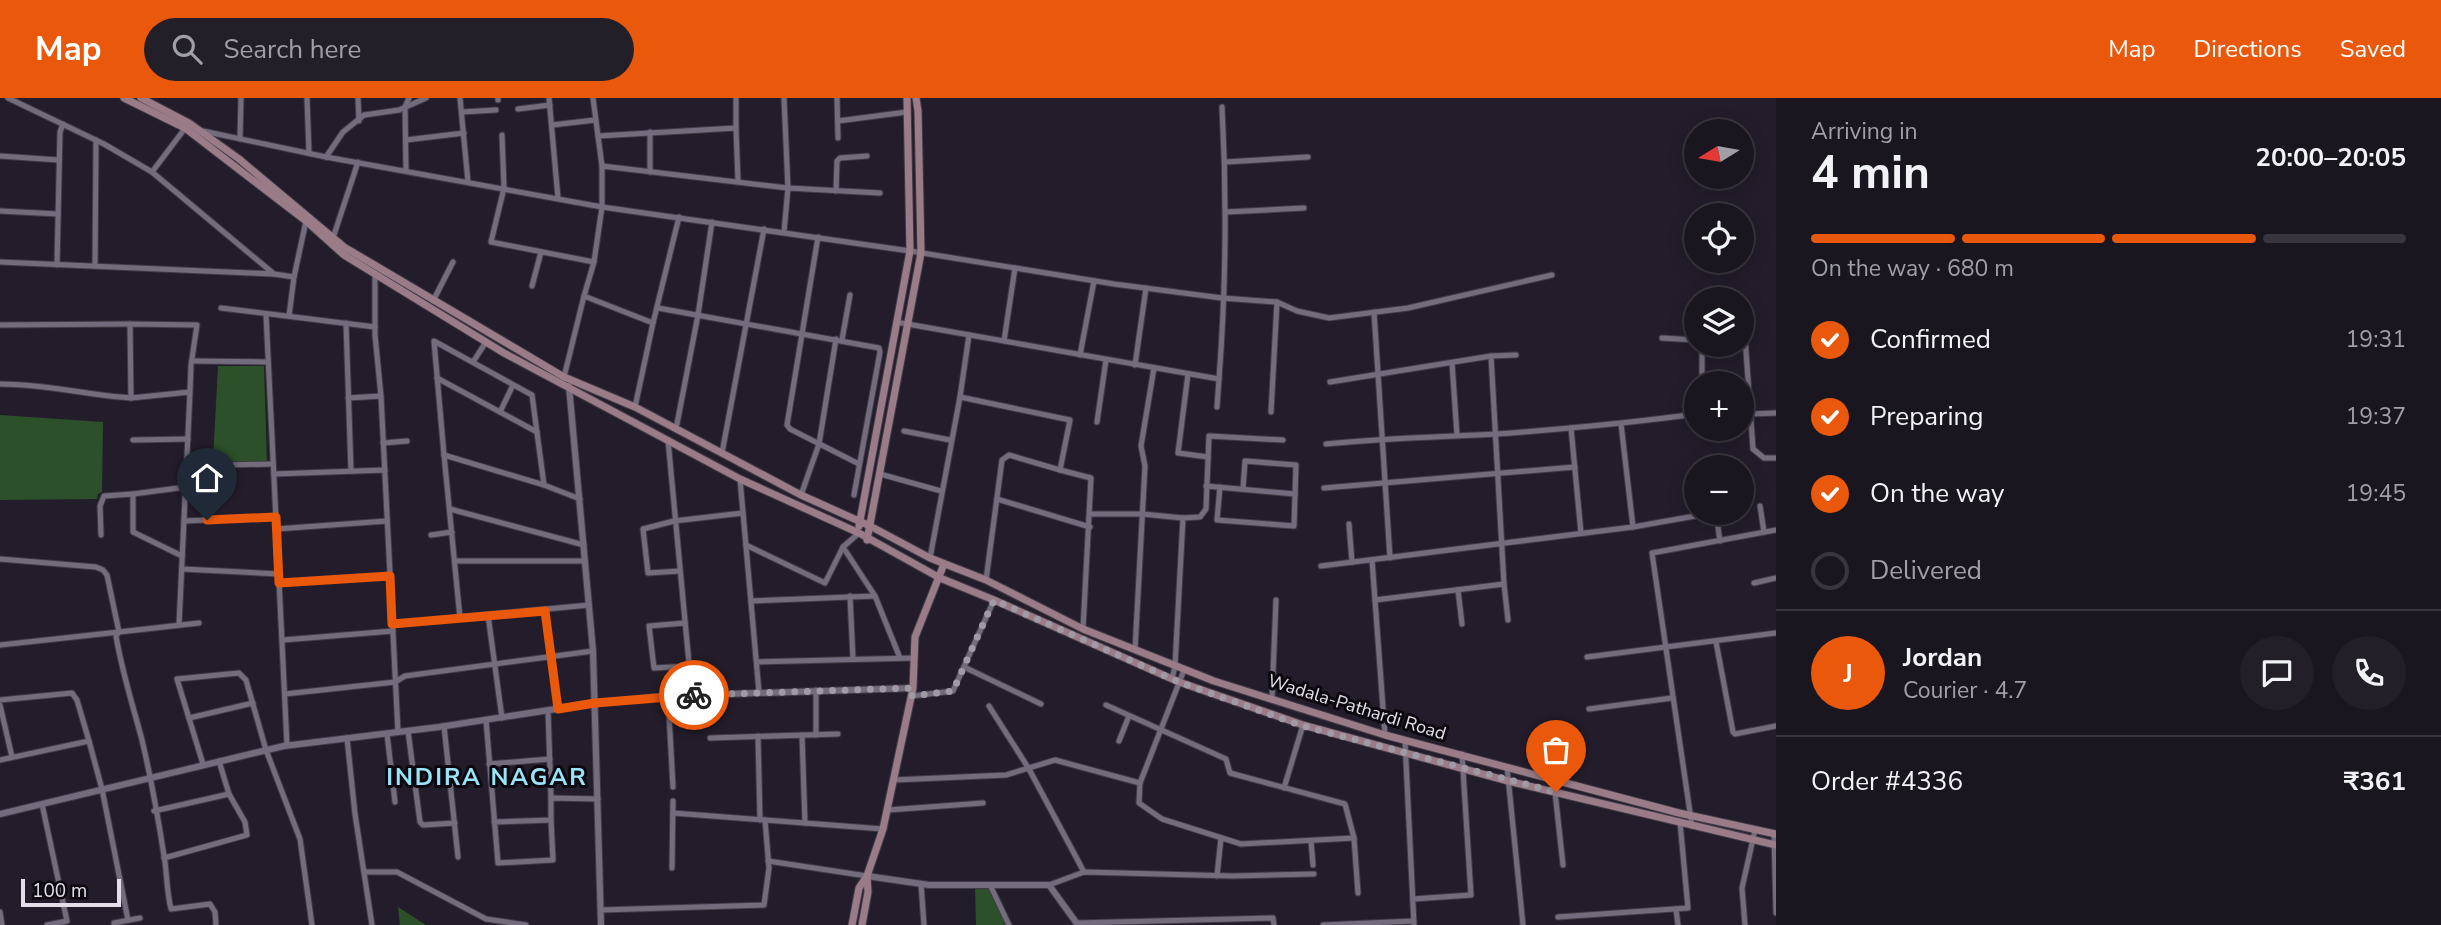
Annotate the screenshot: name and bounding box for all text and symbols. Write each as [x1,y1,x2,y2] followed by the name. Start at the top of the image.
[144,18,634,81] search box
[35,27,102,72] text: Map
[168,30,206,68] icon: search
[224,32,361,67] text: Search here
[2108,33,2155,65] text: Map
[2193,33,2302,65] text: Directions
[2340,33,2406,65] text: Saved
[1811,116,1918,147] text: Arriving in
[1684,119,1754,189] north arrow
[1684,119,1754,525] map controls
[2255,140,2406,175] text: 20:00–20:05
[1811,141,1930,204] text: 4 min
[1684,203,1754,273] button: locate
[1811,253,2014,284] text: On the way · 680 m
[1684,287,1754,357] button: layers
[1811,321,1849,359] icon: check
[1870,322,1991,357] text: Confirmed
[2346,324,2406,355] text: 19:31
[1684,371,1754,441] button: +
[1811,398,1849,436] icon: check
[1870,399,1983,434] text: Preparing
[2346,401,2406,432] text: 19:37
[177,448,237,520] pin
[1684,455,1754,525] button: −
[188,459,226,497] icon: home
[1811,475,1849,513] icon: check
[1870,476,2004,511] text: On the way
[2346,478,2406,509] text: 19:45
[1870,553,1982,588] text: Delivered
[2240,636,2314,710] button: chat
[2332,636,2406,710] button: phone
[1903,640,1982,675] text: Jordan
[1843,656,1853,691] text: J
[659,660,729,730] courier
[1265,668,1449,746] street label: Wadala-Pathardi Road
[1903,675,2027,706] text: Courier · 4.7
[675,676,713,714] icon: bike
[1526,720,1586,792] pin
[1537,731,1575,769] icon: bag
[386,761,588,793] district label: INDIRA NAGAR
[1811,764,1963,799] text: Order #4336
[2344,764,2406,799] text: ₹361
[21,876,121,908] scale bar
[32,878,87,904] text: 100 m

